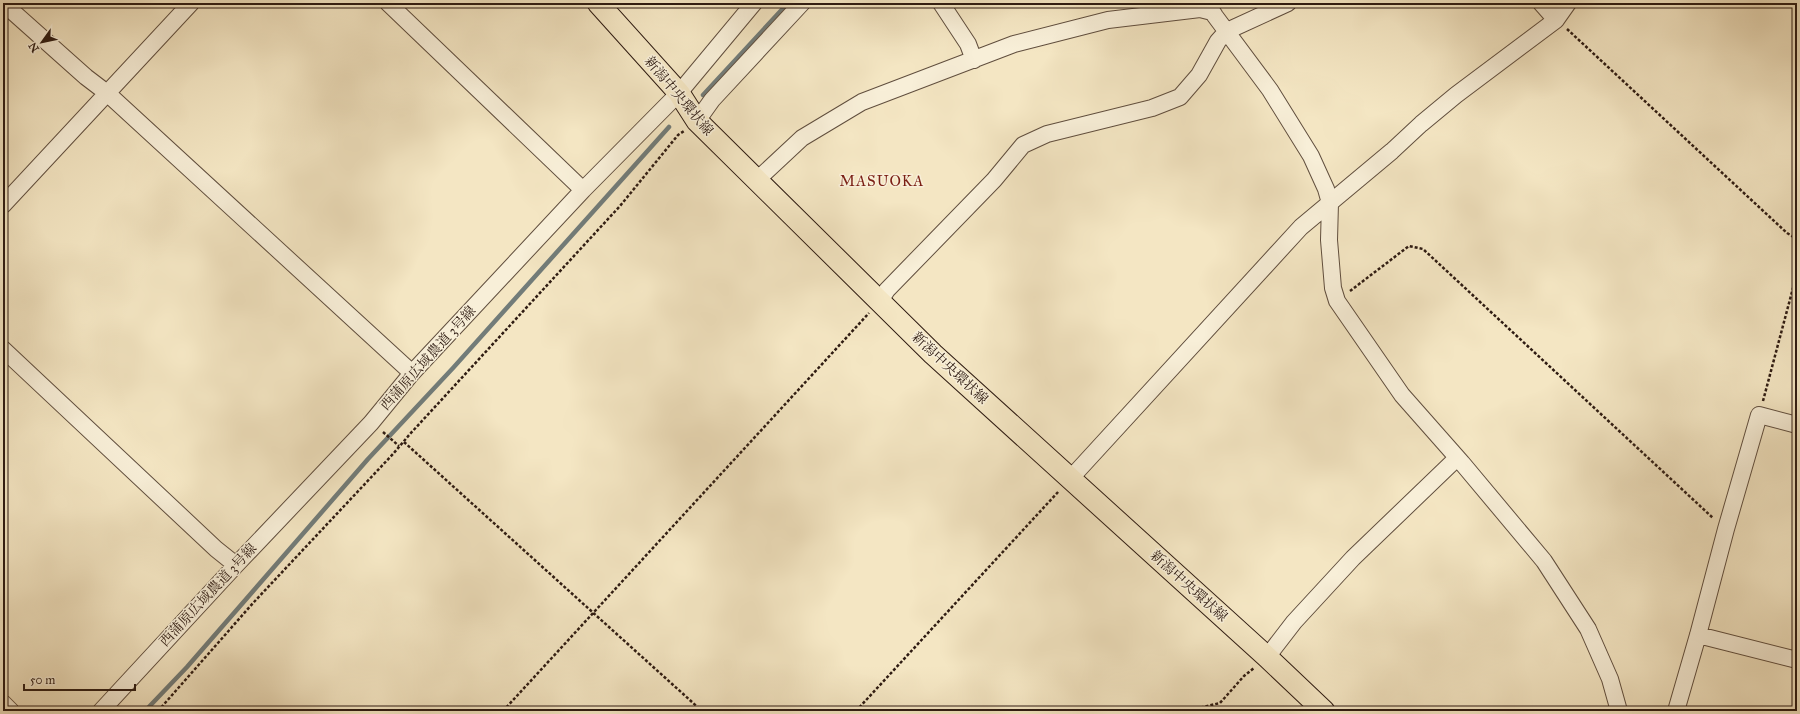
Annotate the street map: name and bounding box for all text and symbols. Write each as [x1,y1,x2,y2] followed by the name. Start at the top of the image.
[22,22,62,62] north arrow
[26,39,42,55] text: N
[641,53,717,139] street label: 新潟中央環状線
[840,172,924,190] district label: MASUOKA
[377,302,479,414] street label: 西蒲原広域農道 3号線
[908,328,992,408] street label: 新潟中央環状線
[156,540,260,650] street label: 西蒲原広域農道 3号線
[1147,547,1231,625] street label: 新潟中央環状線
[24,666,135,692] scale bar
[30,673,55,687] text: 50 m

